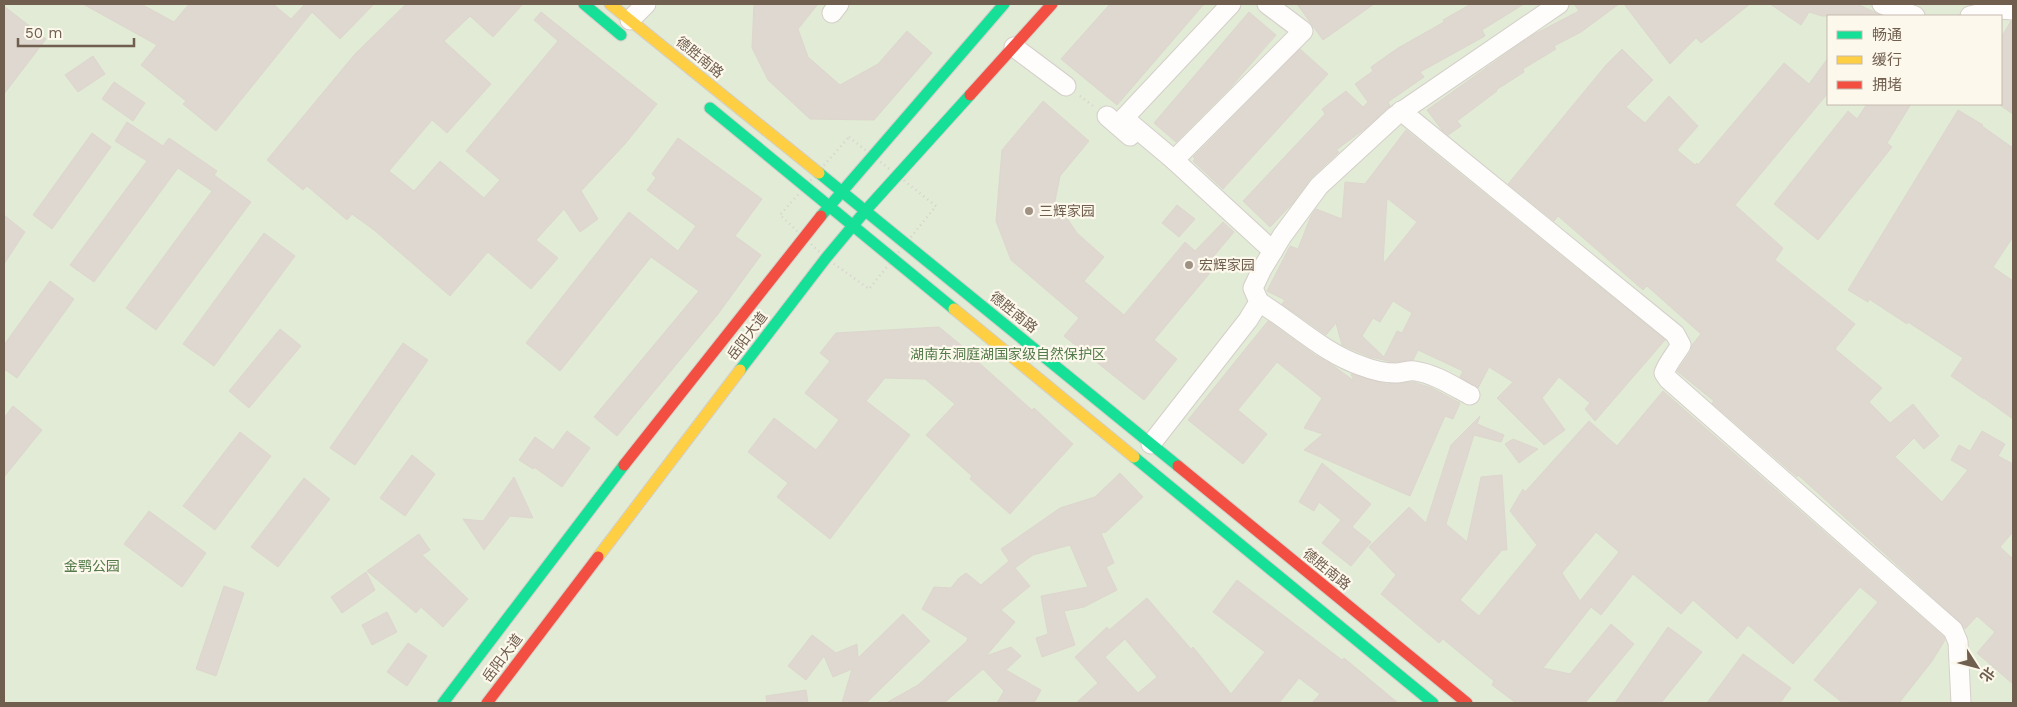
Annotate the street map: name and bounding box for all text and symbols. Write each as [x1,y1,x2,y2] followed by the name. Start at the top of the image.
[18,15,134,47] scale bar
[1827,15,2002,105] legend
[25,24,62,42] text: 50 m
[1872,26,1902,44] text: 畅通
[673,33,727,81] street label: 德胜南路
[1872,51,1902,69] text: 缓行
[1872,76,1902,94] text: 拥堵
[1039,203,1095,219] place label: 三辉家园
[1023,205,1035,217] marker: 三辉家园
[1199,257,1255,273] place label: 宏辉家园
[1183,259,1195,271] marker: 宏辉家园
[987,288,1041,336] street label: 德胜南路
[724,309,770,363] street label: 岳阳大道
[910,346,1106,362] park label: 湖南东洞庭湖国家级自然保护区
[1300,545,1354,593] street label: 德胜南路
[64,558,120,574] park label: 金鹗公园
[479,631,525,685] street label: 岳阳大道
[1952,642,2002,692] north arrow
[1977,664,1998,685] text: 北

